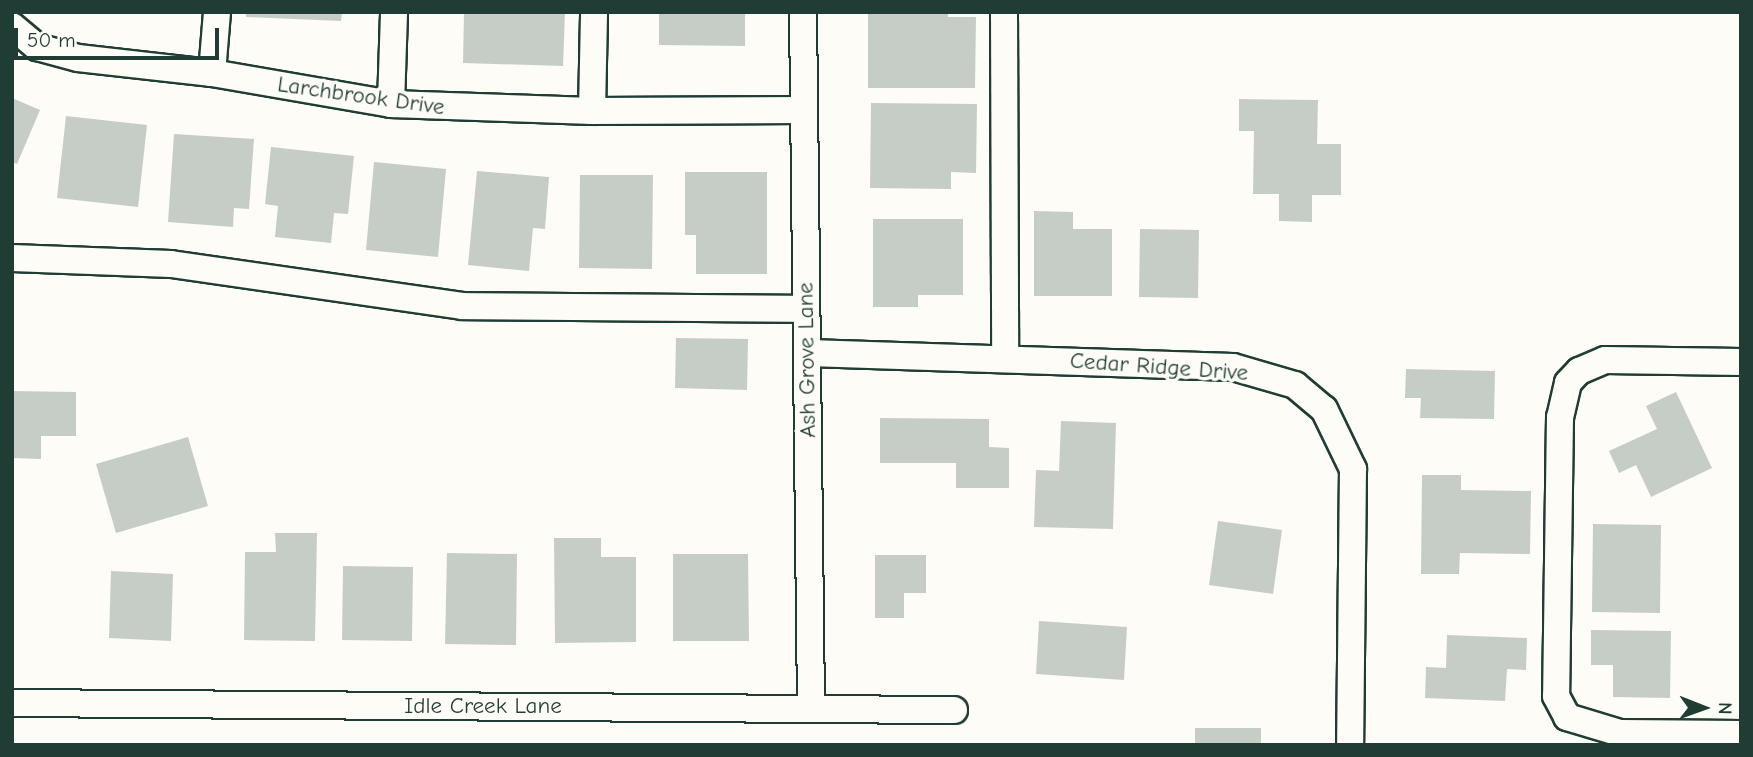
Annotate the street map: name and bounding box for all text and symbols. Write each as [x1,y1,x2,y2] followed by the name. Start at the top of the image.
[18,14,222,58] scale bar
[27,28,76,52] text: 50 m
[276,71,446,121] street label: Larchbrook Drive
[792,282,822,438] street label: Ash Grove Lane
[1069,347,1249,387] street label: Cedar Ridge Drive
[1669,673,1739,743] north arrow
[404,692,562,720] street label: Idle Creek Lane
[1714,702,1736,715] text: N

